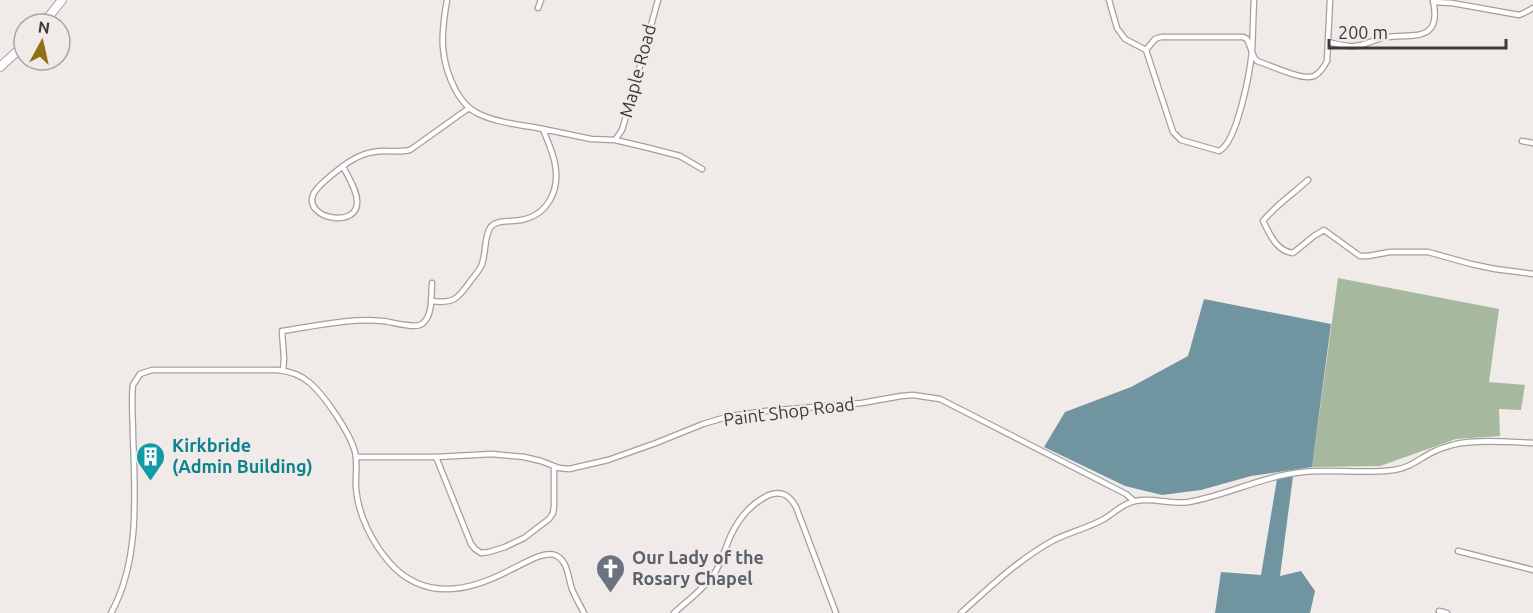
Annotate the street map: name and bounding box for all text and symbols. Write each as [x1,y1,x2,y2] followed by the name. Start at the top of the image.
[12,12,72,72] north arrow
[1329,12,1506,50] scale bar
[37,17,51,37] text: N
[615,22,659,120] street label: Maple Road
[1338,22,1388,42] text: 200 m
[722,393,856,429] street label: Paint Shop Road
[172,435,313,477] place label: Kirkbride (Admin Building)
[135,440,167,482] building icon: Kirkbride (Admin Building)
[632,547,764,588] place label: Our Lady of the Rosary Chapel
[595,552,627,594] church icon: Our Lady of the Rosary Chapel

